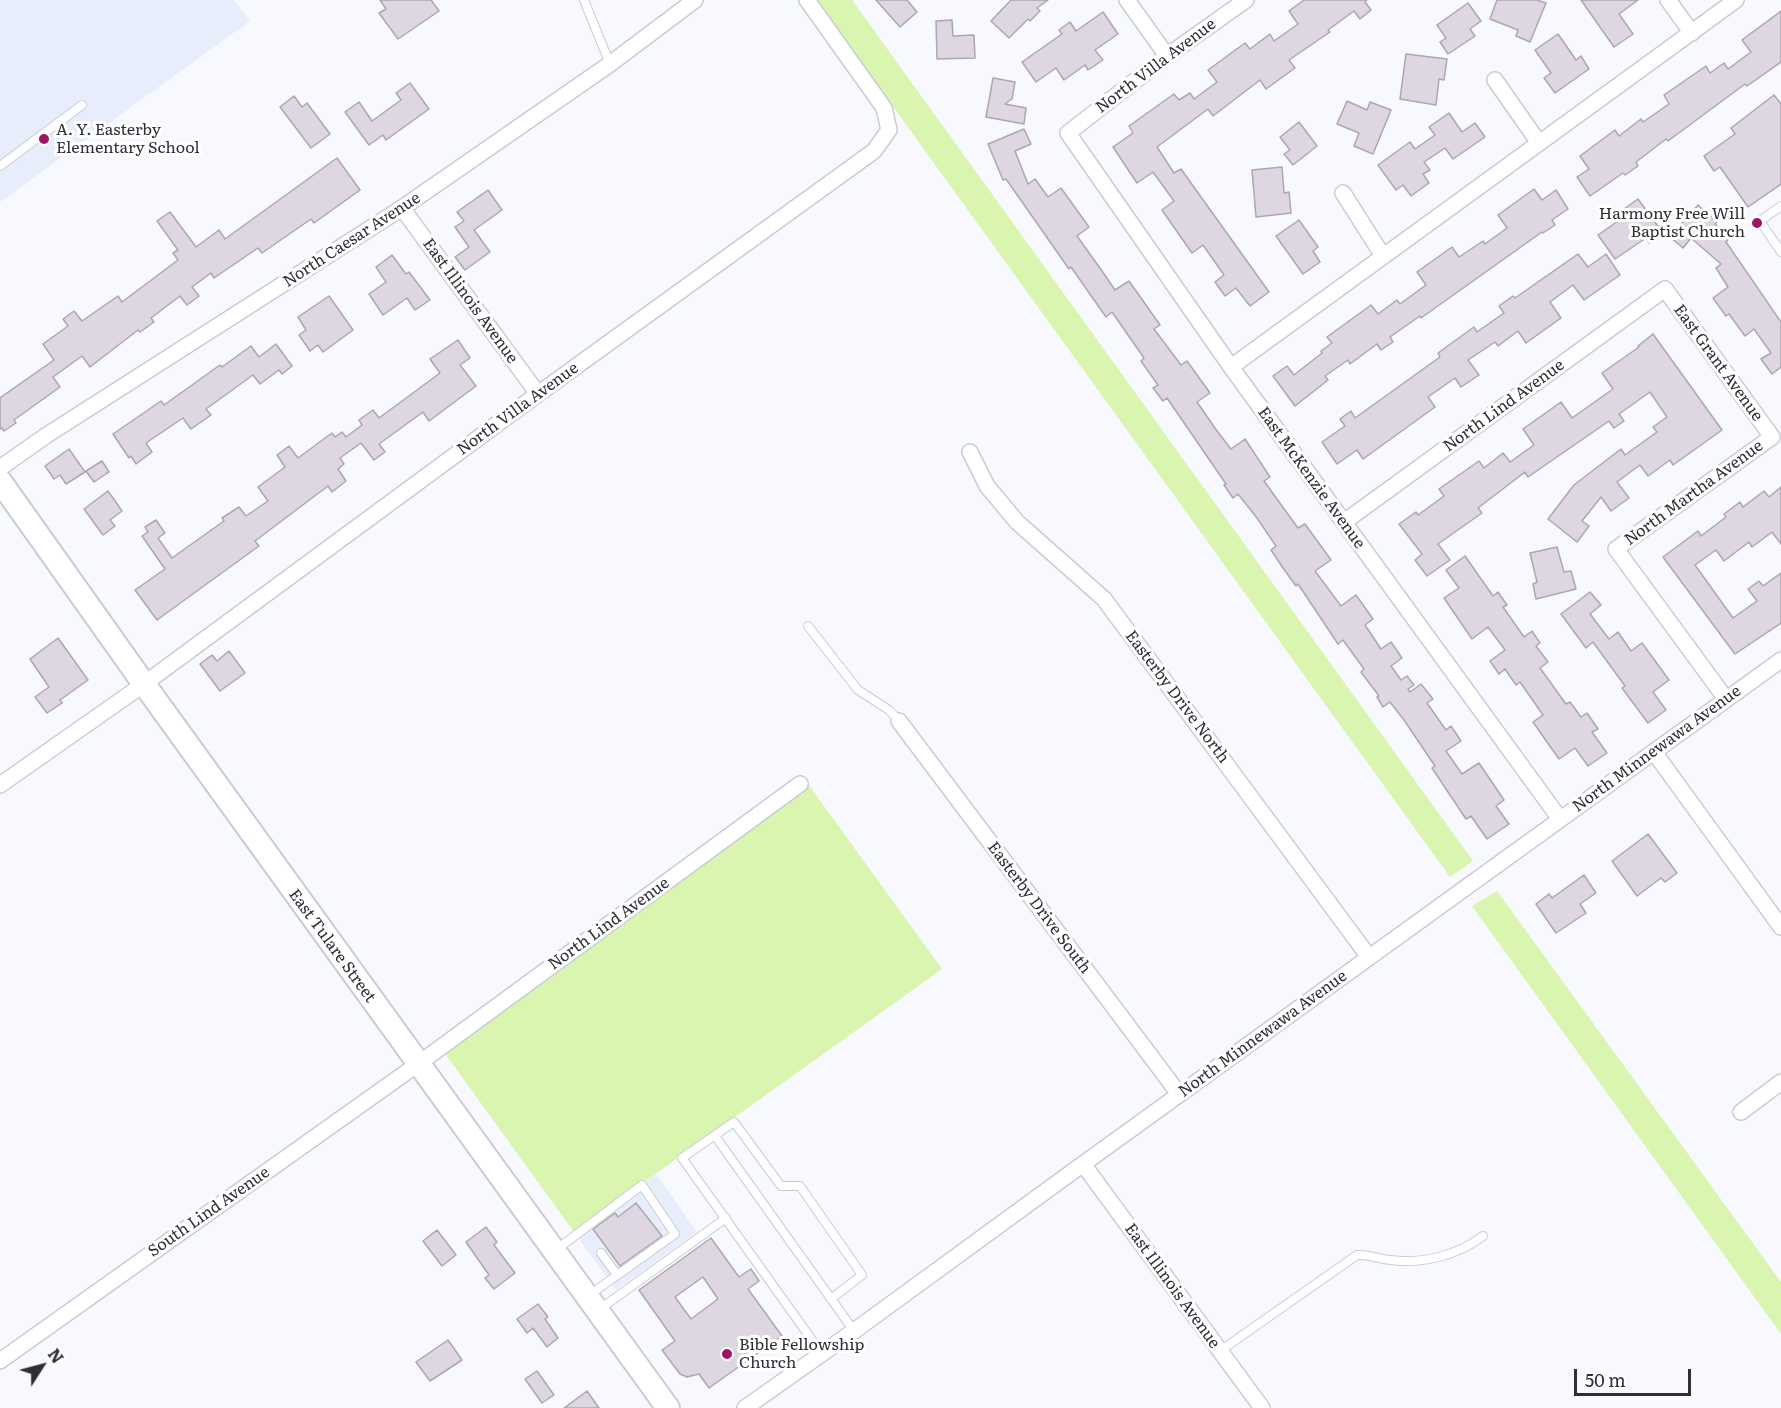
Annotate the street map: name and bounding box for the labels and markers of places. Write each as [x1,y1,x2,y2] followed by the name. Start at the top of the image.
[56,120,200,158] place label: A. Y. Easterby Elementary School
[37,132,51,146] marker: A. Y. Easterby Elementary School
[1599,204,1745,242] place label: Harmony Free Will Baptist Church
[1750,216,1764,230] marker: Harmony Free Will Baptist Church
[739,1335,864,1373] place label: Bible Fellowship Church
[720,1347,734,1361] marker: Bible Fellowship Church

